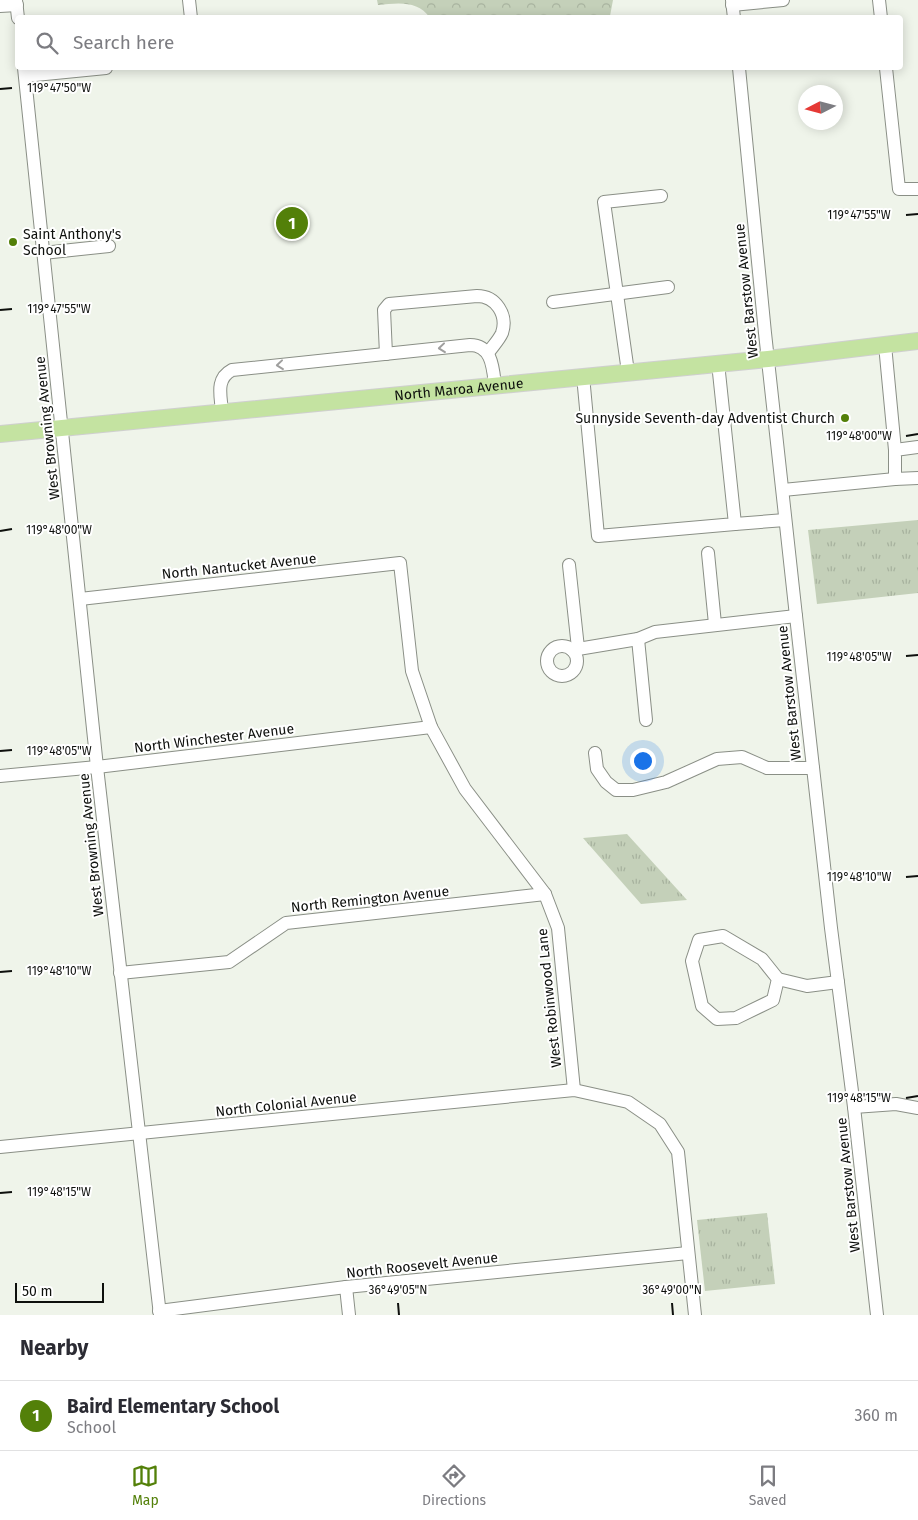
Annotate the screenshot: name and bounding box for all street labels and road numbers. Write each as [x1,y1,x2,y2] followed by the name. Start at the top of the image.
[731,223,762,359] street label: West Barstow Avenue
[32,356,63,500] street label: West Browning Avenue
[394,375,524,404] street label: North Maroa Avenue
[161,550,317,583] street label: North Nantucket Avenue
[774,625,805,761] street label: West Barstow Avenue
[133,720,295,757] street label: North Winchester Avenue
[76,773,107,917] street label: West Browning Avenue
[290,883,450,916] street label: North Remington Avenue
[534,927,565,1068] street label: West Robinwood Lane
[215,1089,358,1120] street label: North Colonial Avenue
[833,1117,864,1253] street label: West Barstow Avenue
[345,1249,499,1282] street label: North Roosevelt Avenue

